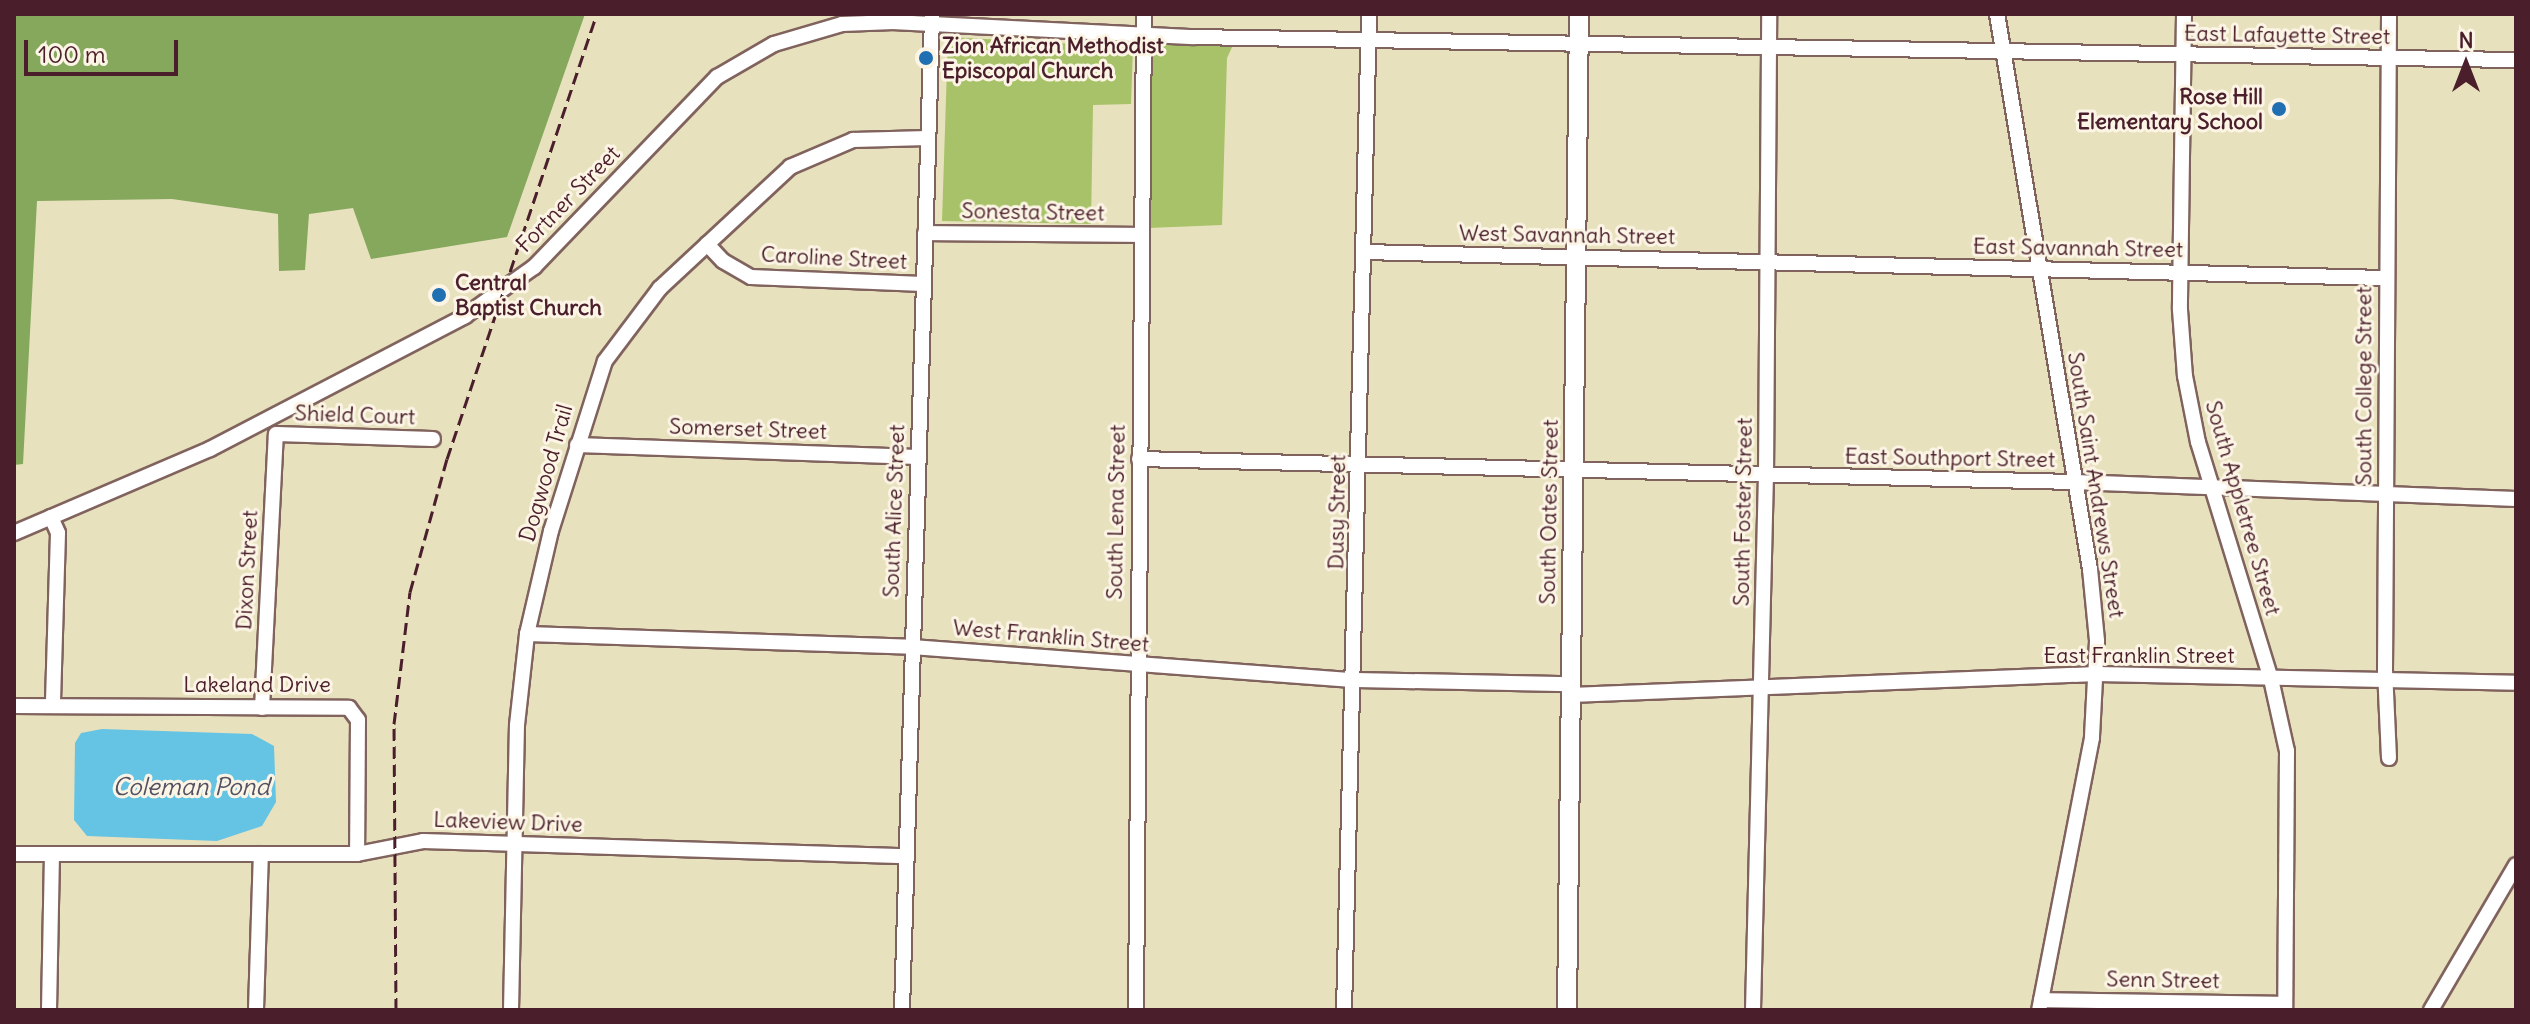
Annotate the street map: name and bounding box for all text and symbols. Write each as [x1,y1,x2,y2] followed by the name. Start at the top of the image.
[2184,20,2390,50] street label: East Lafayette Street
[28,24,182,74] scale bar
[2426,24,2506,104] north arrow
[2458,26,2474,54] text: N
[942,32,1164,84] place label: Zion African Methodist Episcopal Church
[38,39,106,69] text: 100 m
[917,49,935,67] marker: Zion African Methodist Episcopal Church
[2077,83,2263,134] place label: Rose Hill Elementary School
[2270,100,2288,118] marker: Rose Hill Elementary School
[511,140,625,258] street label: Fortner Street
[961,198,1105,226] street label: Sonesta Street
[1459,220,1675,250] street label: West Savannah Street
[1973,233,2183,263] street label: East Savannah Street
[760,241,908,275] street label: Caroline Street
[455,269,602,320] place label: Central Baptist Church
[430,286,448,304] marker: Central Baptist Church
[2351,286,2377,486] street label: South College Street
[2062,350,2130,620] street label: South Saint Andrews Street
[2200,398,2286,618] street label: South Appletree Street
[294,400,416,430] street label: Shield Court
[514,401,578,545] street label: Dogwood Trail
[669,413,827,445] street label: Somerset Street
[1728,417,1758,607] street label: South Foster Street
[1534,419,1564,605] street label: South Oates Street
[878,424,910,598] street label: South Alice Street
[1101,424,1131,600] street label: South Lena Street
[1844,443,2056,473] street label: East Southport Street
[1323,454,1351,570] street label: Dusy Street
[231,509,263,631] street label: Dixon Street
[952,614,1150,658] street label: West Franklin Street
[2043,643,2235,669] street label: East Franklin Street
[183,672,331,698] street label: Lakeland Drive
[112,773,270,801] water label: Coleman Pond
[433,806,583,838] street label: Lakeview Drive
[2106,966,2220,994] street label: Senn Street

